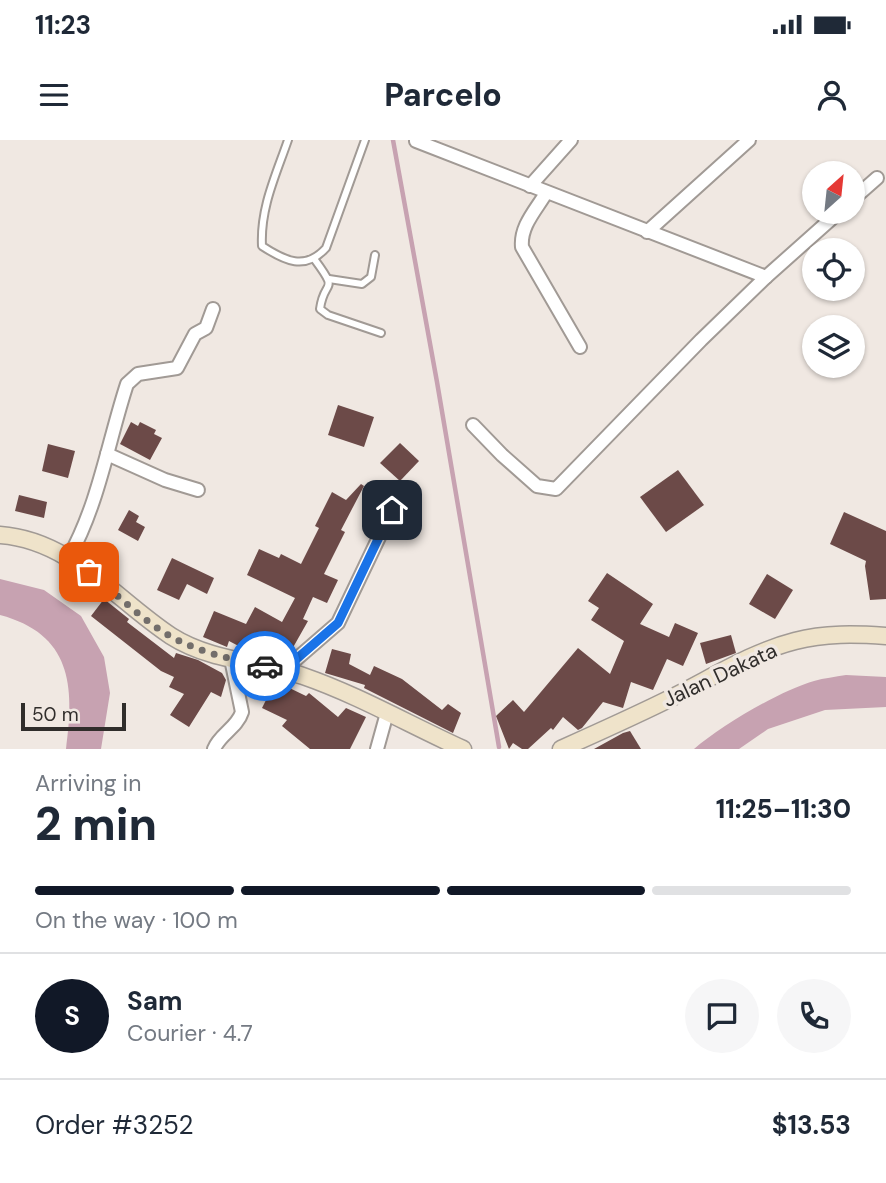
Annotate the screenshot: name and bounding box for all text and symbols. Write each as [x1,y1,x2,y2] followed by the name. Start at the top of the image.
[35,8,91,42] text: 11:23
[384,74,502,116] text: Parcelo
[35,76,73,114] icon: menu
[813,76,851,114] icon: person
[802,161,864,224] north arrow
[802,161,865,378] map controls
[802,238,865,301] button: locate
[802,315,865,378] button: layers
[362,480,422,540] pin
[373,491,411,529] icon: home
[59,542,119,602] pin
[70,553,108,591] icon: bag
[230,631,300,701] courier
[658,636,782,714] street label: Jalan Dakata
[246,647,284,685] icon: car
[21,700,126,732] scale bar
[32,702,79,727] text: 50 m
[35,768,141,798] text: Arriving in
[716,792,851,826] text: 11:25–11:30
[35,794,157,854] text: 2 min
[35,905,238,935] text: On the way · 100 m
[685,979,759,1053] button: chat
[777,979,851,1053] button: phone
[127,984,182,1018] text: Sam
[64,999,80,1033] text: S
[127,1018,253,1048] text: Courier · 4.7
[35,1108,194,1142] text: Order #3252
[772,1108,851,1142] text: $13.53

